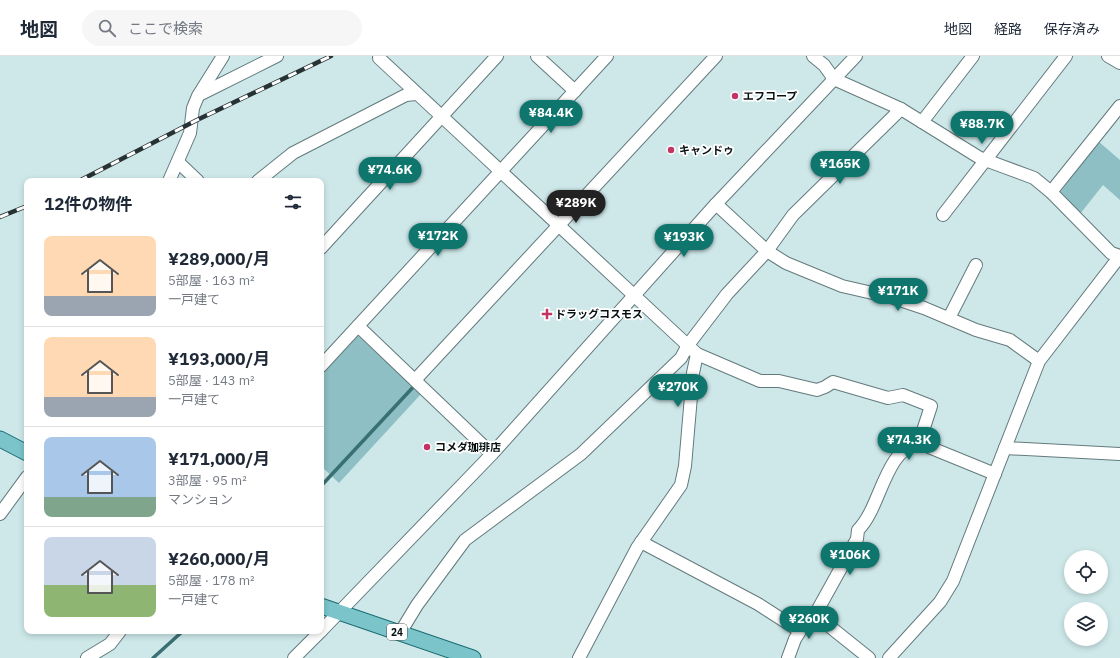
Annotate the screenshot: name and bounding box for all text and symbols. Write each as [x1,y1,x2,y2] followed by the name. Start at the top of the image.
[82,10,362,46] search box
[20,17,58,41] text: 地図
[96,17,118,39] icon: search
[128,19,203,38] text: ここで検索
[944,20,972,38] text: 地図
[994,20,1022,38] text: 経路
[1044,20,1100,38] text: 保存済み
[743,89,797,103] place label: エフコープ
[730,91,740,101] marker: エフコープ
[518,100,584,134] pin: ¥84.4K
[529,104,573,121] text: ¥84.4K
[949,111,1015,145] pin: ¥88.7K
[960,115,1004,132] text: ¥88.7K
[679,143,734,157] place label: キャンドゥ
[666,145,676,155] marker: キャンドゥ
[812,151,868,185] pin: ¥165K
[820,155,860,172] text: ¥165K
[357,157,423,191] pin: ¥74.6K
[368,161,412,178] text: ¥74.6K
[548,190,604,224] pin: ¥289K
[282,191,304,213] icon: filters
[44,193,132,215] text: 12件の物件
[556,194,596,211] text: ¥289K
[410,223,466,257] pin: ¥172K
[656,224,712,258] pin: ¥193K
[418,227,458,244] text: ¥172K
[664,228,704,245] text: ¥193K
[168,248,270,270] text: ¥289,000/月
[76,252,124,300] icon: home
[168,272,255,289] text: 5部屋 · 163 m²
[870,278,926,312] pin: ¥171K
[878,282,918,299] text: ¥171K
[168,291,220,308] text: 一戸建て
[555,307,643,321] place label: ドラッグコスモス
[542,309,552,319] marker: ドラッグコスモス
[168,348,270,370] text: ¥193,000/月
[76,353,124,401] icon: home
[168,372,255,389] text: 5部屋 · 143 m²
[650,374,706,408] pin: ¥270K
[658,378,698,395] text: ¥270K
[168,391,220,408] text: 一戸建て
[876,427,942,461] pin: ¥74.3K
[887,431,931,448] text: ¥74.3K
[435,440,501,454] place label: コメダ珈琲店
[422,442,432,452] marker: コメダ珈琲店
[168,448,270,470] text: ¥171,000/月
[76,453,124,501] icon: home
[168,472,247,489] text: 3部屋 · 95 m²
[168,491,233,508] text: マンション
[822,542,878,576] pin: ¥106K
[830,546,870,563] text: ¥106K
[168,548,270,570] text: ¥260,000/月
[1064,550,1108,646] map controls
[1064,550,1108,594] button: locate
[76,553,124,601] icon: home
[168,572,255,589] text: 5部屋 · 178 m²
[168,591,220,608] text: 一戸建て
[1064,602,1108,646] button: layers
[781,606,837,640] pin: ¥260K
[789,610,829,627] text: ¥260K
[387,624,407,640] road number: 24

